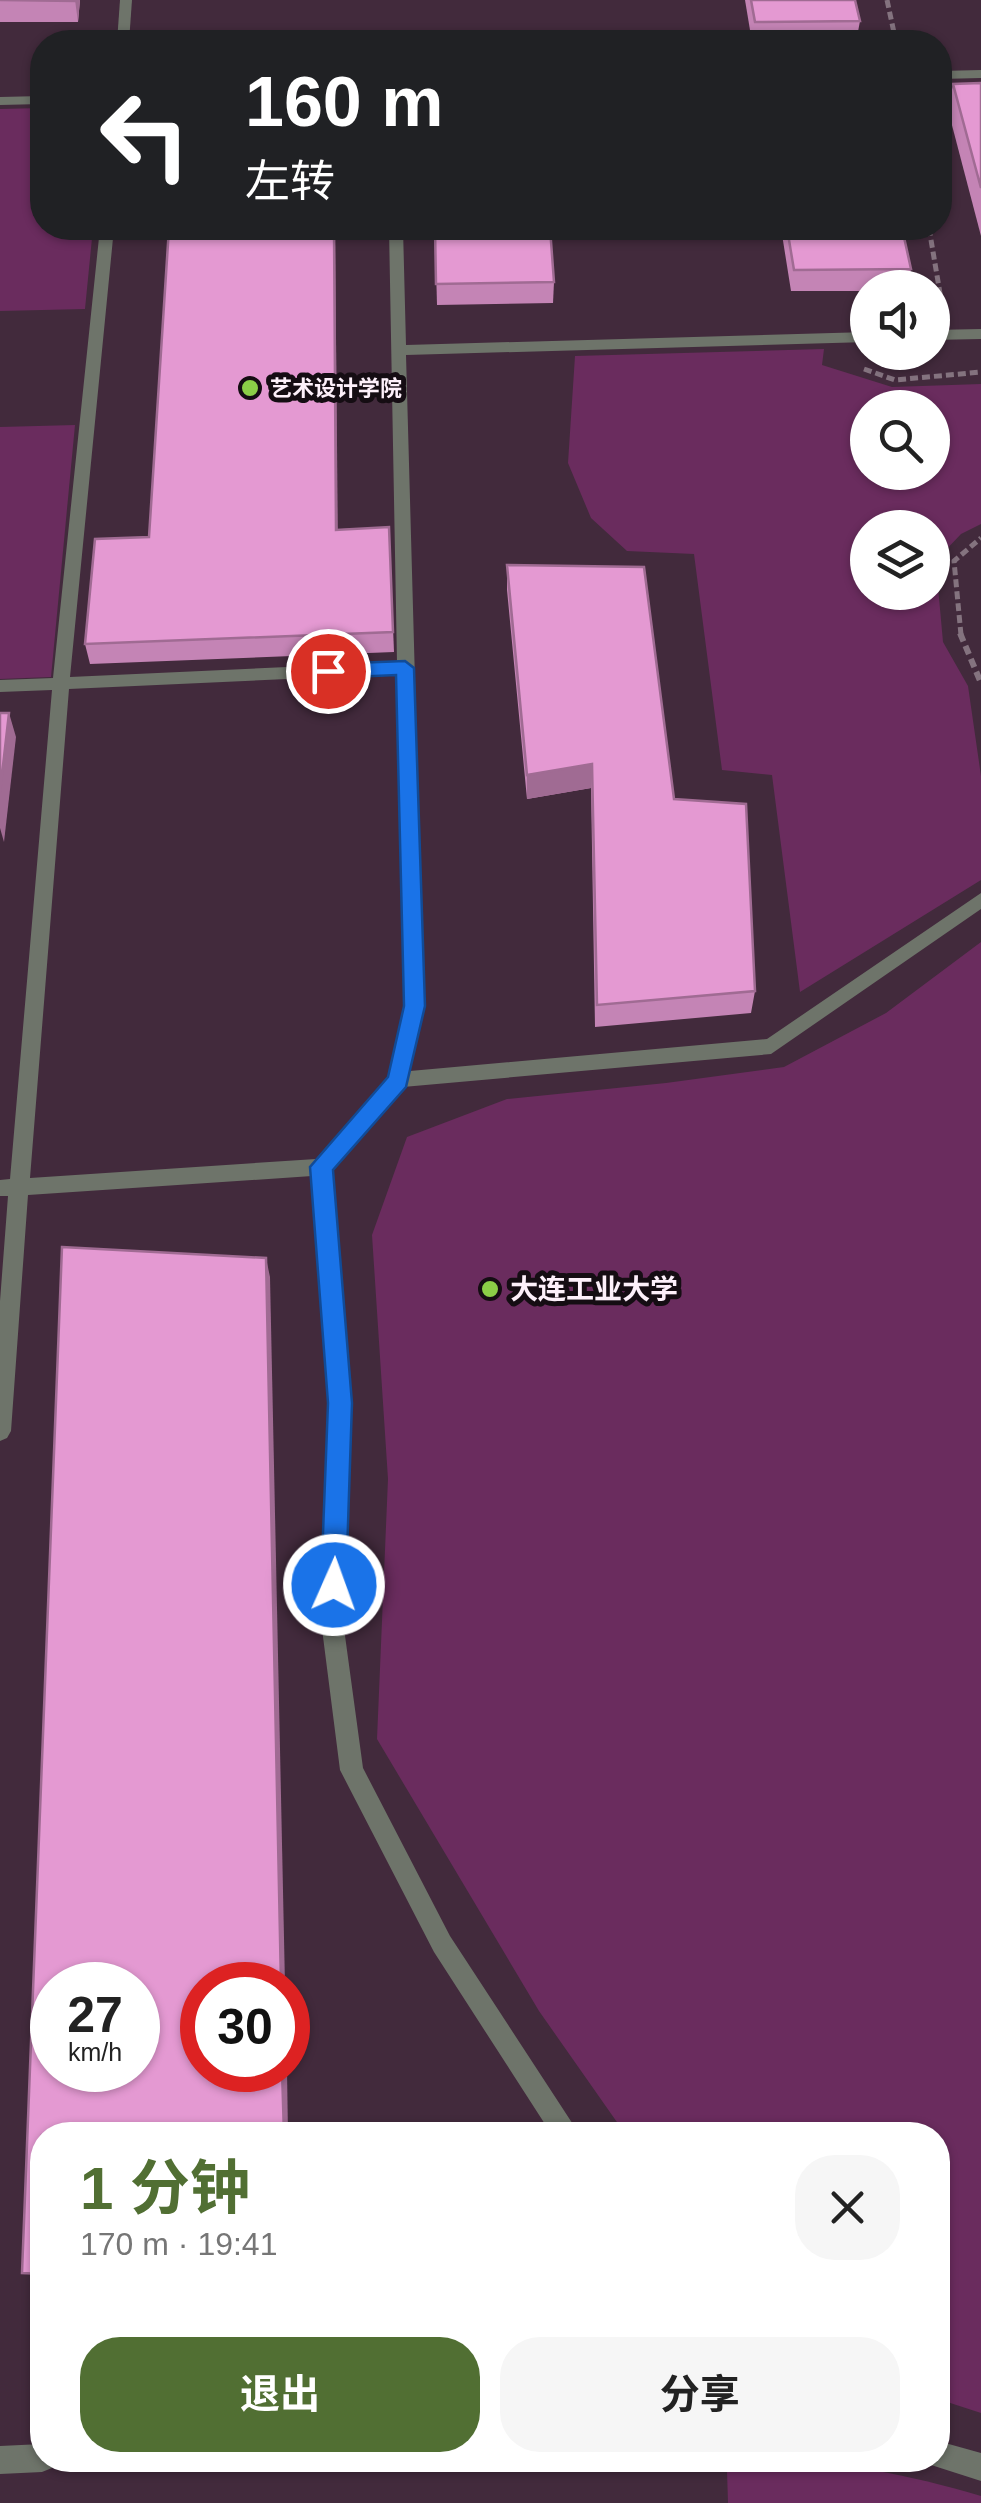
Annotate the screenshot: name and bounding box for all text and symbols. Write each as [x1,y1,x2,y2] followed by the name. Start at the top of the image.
[245,63,443,141] text: 160 m
[80,70,210,200] icon: left
[245,156,335,207] text: 左转
[850,270,950,610] map controls
[850,270,950,370] button: sound
[270,376,402,401] place label: 艺术设计学院
[239,377,261,399] marker: 艺术设计学院
[850,390,950,490] button: search
[850,510,950,610] button: layers
[286,629,371,714] pin
[301,644,356,699] icon: arrive
[510,1274,678,1305] place label: 大连工业大学
[479,1278,501,1300] marker: 大连工业大学
[282,1533,386,1637] position arrow
[180,1962,310,2092] speed limit sign: 30
[67,1987,123,2043] text: 27
[68,2038,122,2066] text: km/h
[80,2155,250,2222] text: 1 分钟
[795,2155,900,2260] button: close
[80,2226,277,2262] text: 170 m · 19:41
[80,2337,480,2452] button: 退出
[500,2337,900,2452] button: 分享

